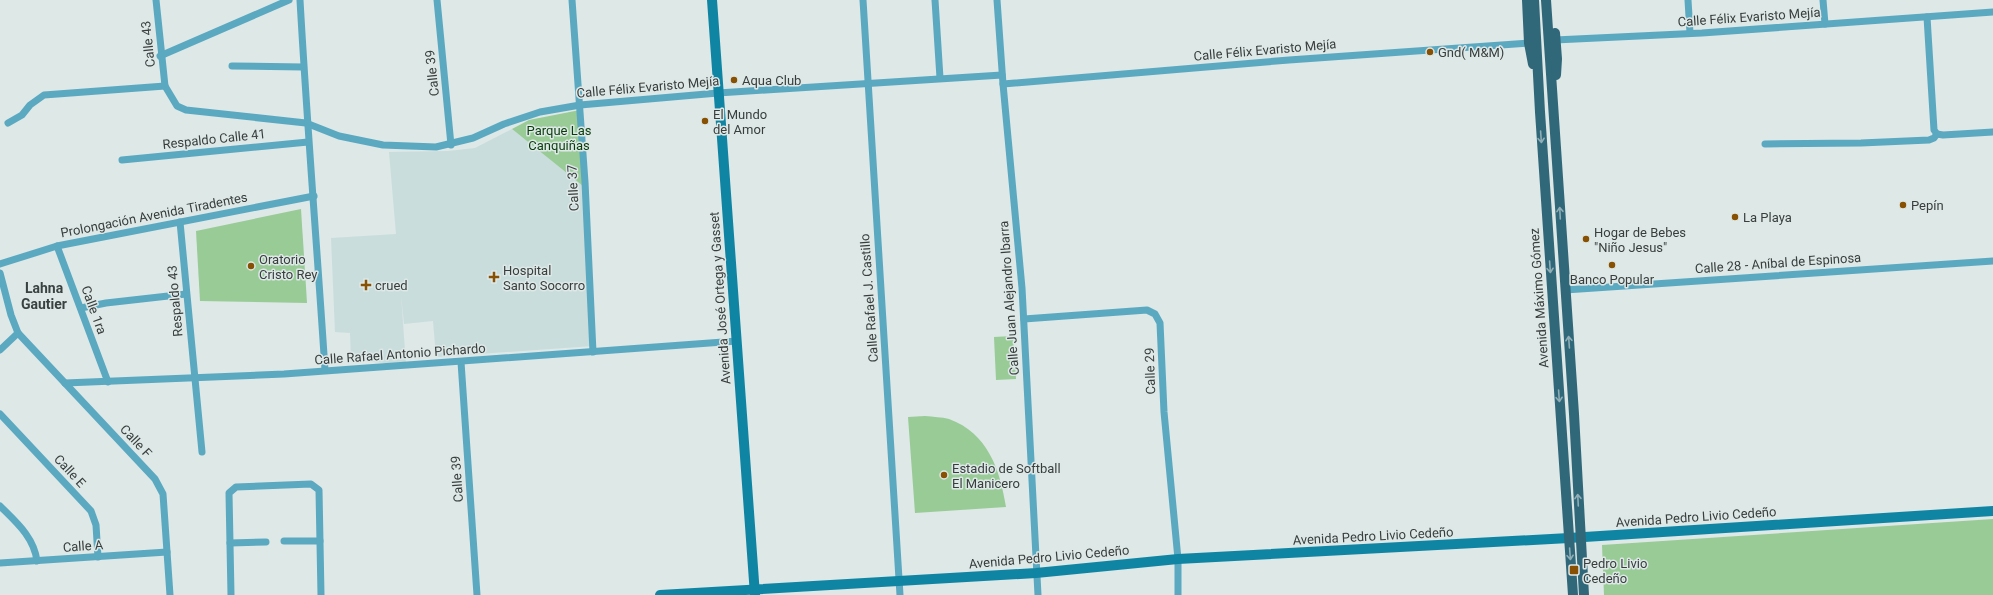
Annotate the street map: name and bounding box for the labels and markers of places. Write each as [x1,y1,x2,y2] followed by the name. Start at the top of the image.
[1438,45,1504,60] place label: Gnd( M&M)
[1425,47,1435,57] marker: Gnd( M&M)
[742,73,801,88] place label: Aqua Club
[729,75,739,85] marker: Aqua Club
[713,107,767,137] place label: El Mundo del Amor
[700,116,710,126] marker: El Mundo del Amor
[1911,198,1944,213] place label: Pepín
[1898,200,1908,210] marker: Pepín
[1743,210,1792,225] place label: La Playa
[1730,212,1740,222] marker: La Playa
[1594,225,1686,255] place label: Hogar de Bebes "Niño Jesus"
[1581,234,1591,244] marker: Hogar de Bebes "Niño Jesus"
[259,252,317,282] place label: Oratorio Cristo Rey
[1607,260,1617,270] marker: Banco Popular
[246,261,256,271] marker: Oratorio Cristo Rey
[503,263,585,293] place label: Hospital Santo Socorro
[488,271,500,283] marker: Hospital Santo Socorro
[1570,272,1655,287] place label: Banco Popular
[375,278,408,293] place label: crued
[360,279,372,291] marker: crued
[952,461,1061,491] place label: Estadio de Softball El Manicero
[939,470,949,480] marker: Estadio de Softball El Manicero
[1583,556,1647,586] place label: Pedro Livio Cedeño
[1568,564,1580,576] marker: Pedro Livio Cedeño

